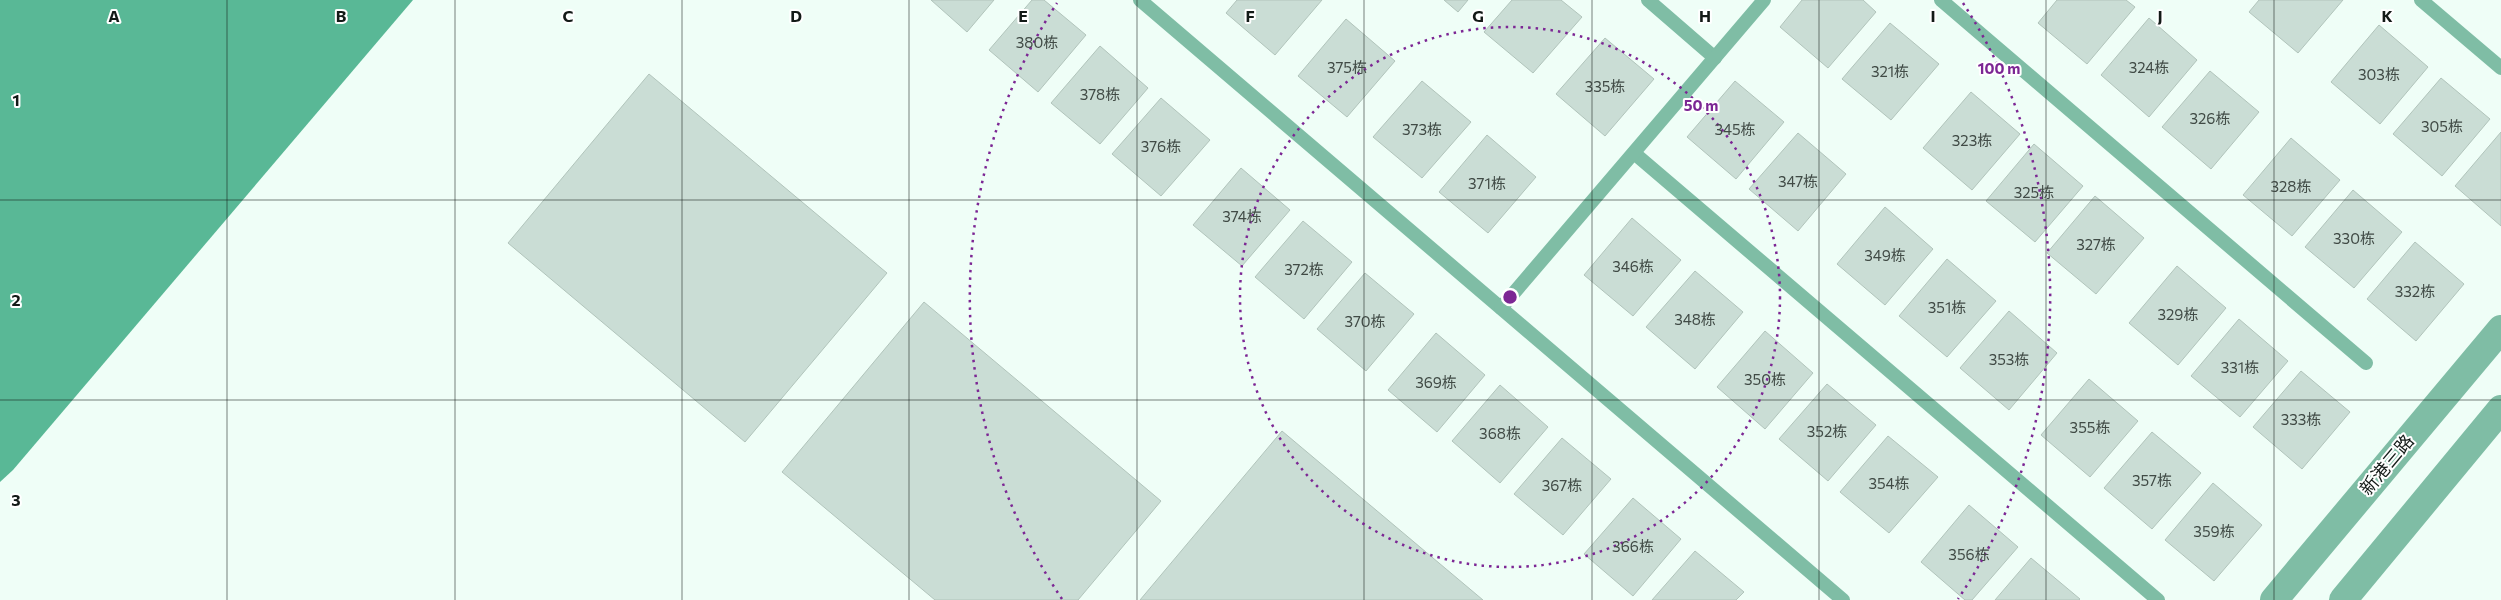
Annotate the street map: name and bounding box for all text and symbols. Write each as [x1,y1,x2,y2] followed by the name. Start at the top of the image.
[108,6,120,25] text: A
[336,6,347,25] text: B
[563,6,574,25] text: C
[790,6,802,25] text: D
[1018,6,1028,25] text: E
[1245,6,1255,25] text: F
[1472,6,1484,25] text: G
[1699,6,1711,25] text: H
[1930,6,1936,25] text: I
[2157,6,2163,25] text: J
[2381,6,2393,25] text: K
[1016,33,1058,51] house number: 380栋
[1327,58,1367,76] house number: 375栋
[2129,58,2169,76] house number: 324栋
[1978,59,2020,77] text: 100 m
[1871,62,1909,80] house number: 321栋
[2358,65,2400,83] house number: 303栋
[1585,77,1625,95] house number: 335栋
[1080,85,1120,103] house number: 378栋
[12,90,20,109] text: 1
[1684,96,1718,114] text: 50 m
[2190,109,2230,127] house number: 326栋
[2421,117,2463,135] house number: 305栋
[1402,120,1442,138] house number: 373栋
[1714,120,1756,138] house number: 345栋
[1952,131,1992,149] house number: 323栋
[1141,137,1181,155] house number: 376栋
[1778,172,1818,190] house number: 347栋
[1468,174,1506,192] house number: 371栋
[2271,177,2311,195] house number: 328栋
[2014,183,2054,201] house number: 325栋
[1222,207,1262,225] house number: 374栋
[2333,229,2375,247] house number: 330栋
[2076,235,2116,253] house number: 327栋
[1864,246,1906,264] house number: 349栋
[1612,257,1654,275] house number: 346栋
[1284,260,1324,278] house number: 372栋
[2395,282,2435,300] house number: 332栋
[1501,288,1519,306] centre of rings
[11,290,21,309] text: 2
[1928,298,1966,316] house number: 351栋
[2158,305,2198,323] house number: 329栋
[1674,310,1716,328] house number: 348栋
[1344,312,1386,330] house number: 370栋
[1989,350,2029,368] house number: 353栋
[2221,358,2259,376] house number: 331栋
[1744,370,1786,388] house number: 350栋
[1415,373,1457,391] house number: 369栋
[2281,410,2321,428] house number: 333栋
[2070,418,2110,436] house number: 355栋
[1807,422,1847,440] house number: 352栋
[1479,424,1521,442] house number: 368栋
[2355,430,2418,499] street label: 新港三路
[2132,471,2172,489] house number: 357栋
[1868,474,1910,492] house number: 354栋
[1542,476,1582,494] house number: 367栋
[11,490,21,509] text: 3
[2193,522,2235,540] house number: 359栋
[1612,537,1654,555] house number: 366栋
[1948,545,1990,563] house number: 356栋

